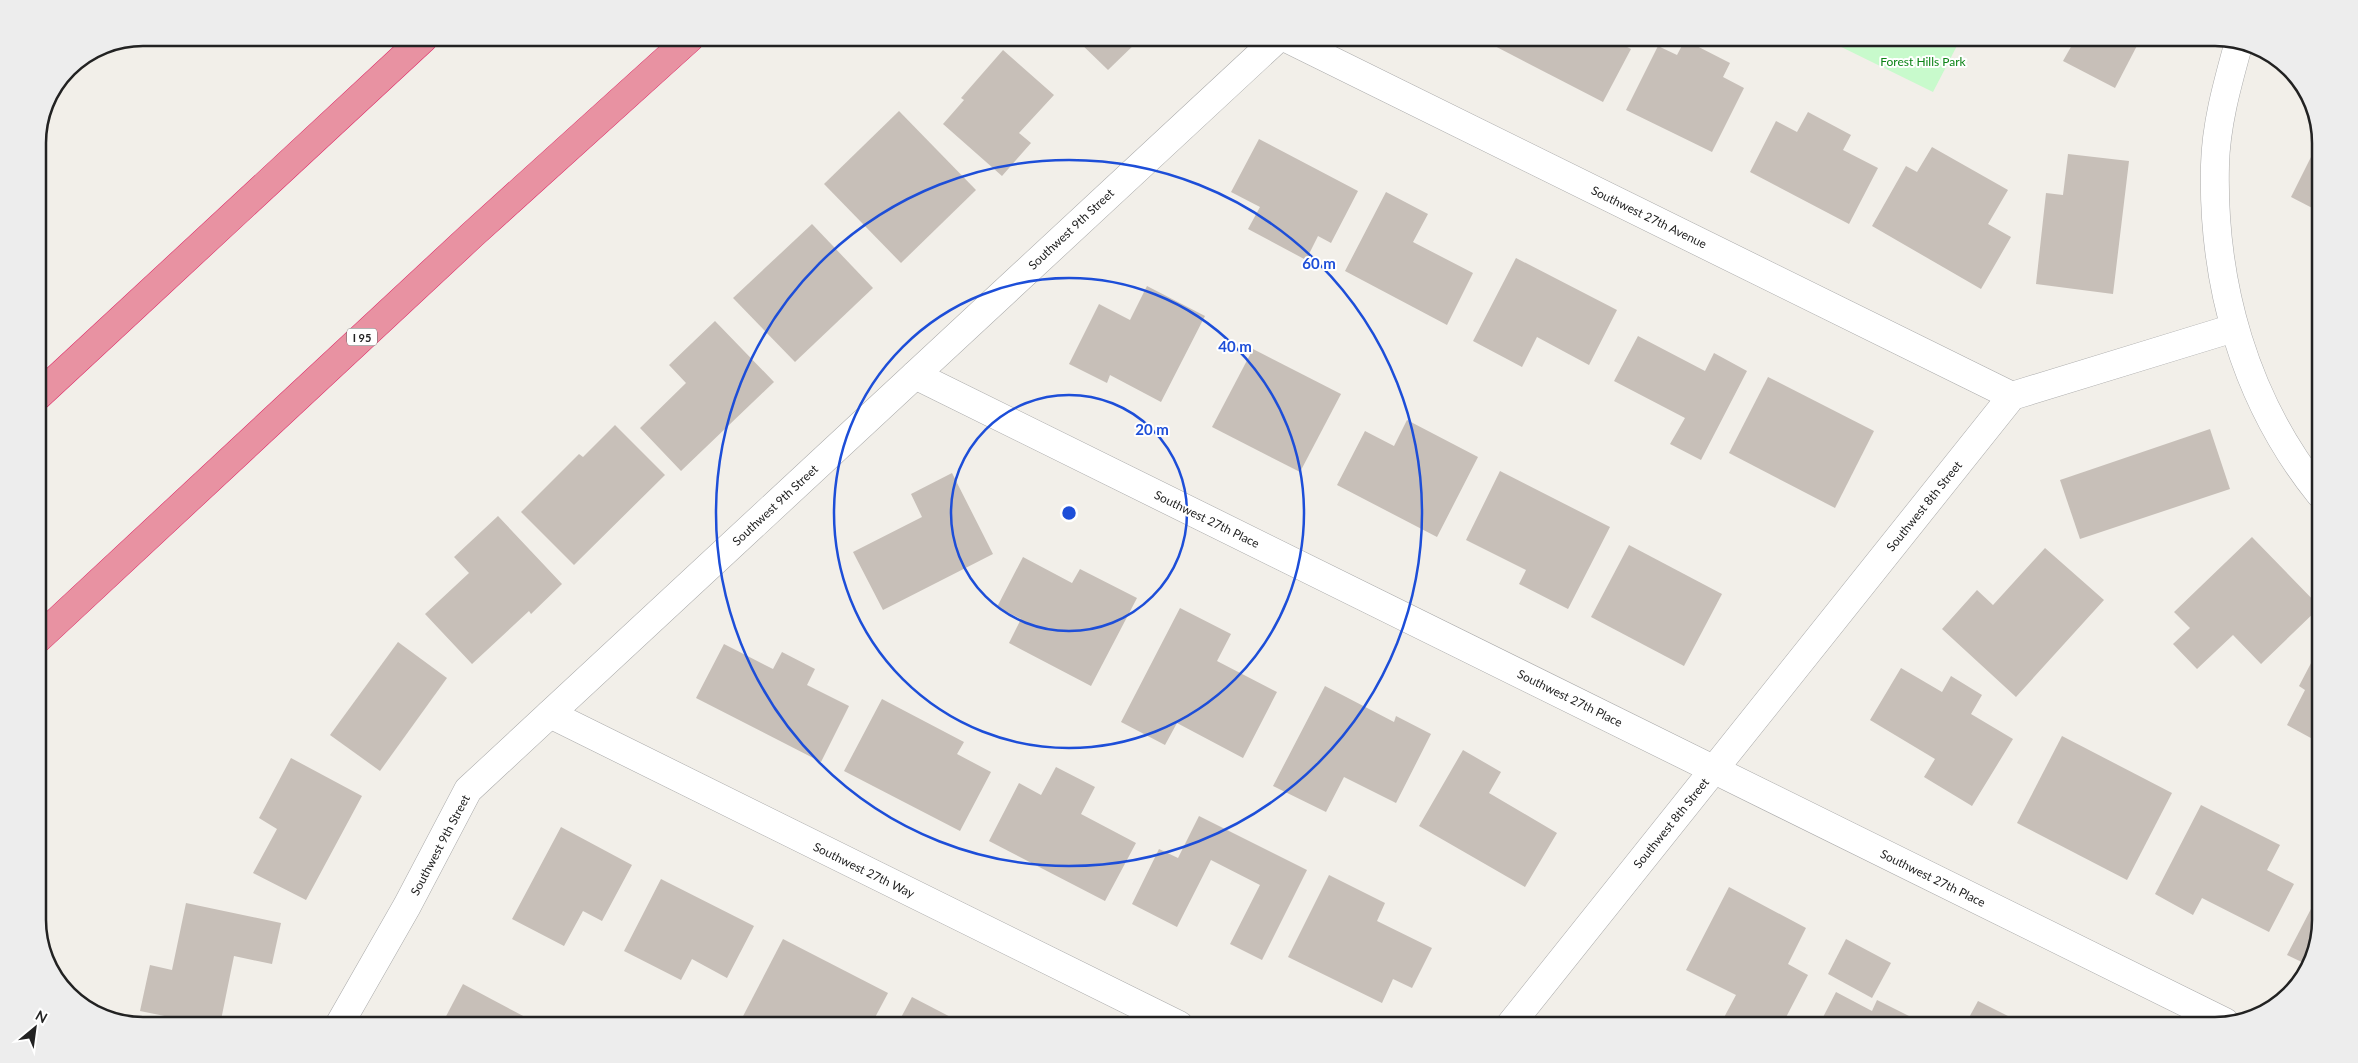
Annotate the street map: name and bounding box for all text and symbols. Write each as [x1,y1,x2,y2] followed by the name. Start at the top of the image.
[1880,54,1967,69] park label: Forest Hills Park
[1589,183,1709,251] street label: Southwest 27th Avenue
[1025,185,1118,273] street label: Southwest 9th Street
[1302,254,1336,272] text: 60 m
[347,328,377,346] road number: I 95
[1218,337,1252,355] text: 40 m
[1135,420,1169,438] text: 20 m
[1883,457,1965,554] street label: Southwest 8th Street
[729,461,822,549] street label: Southwest 9th Street
[1152,487,1262,551] street label: Southwest 27th Place
[1060,504,1078,522] centre of rings
[1515,666,1625,730] street label: Southwest 27th Place
[1630,774,1712,871] street label: Southwest 8th Street
[407,792,473,898] street label: Southwest 9th Street
[811,839,918,901] street label: Southwest 27th Way
[1878,846,1988,910] street label: Southwest 27th Place
[10,1003,60,1053] north arrow
[33,1006,50,1026] text: N

